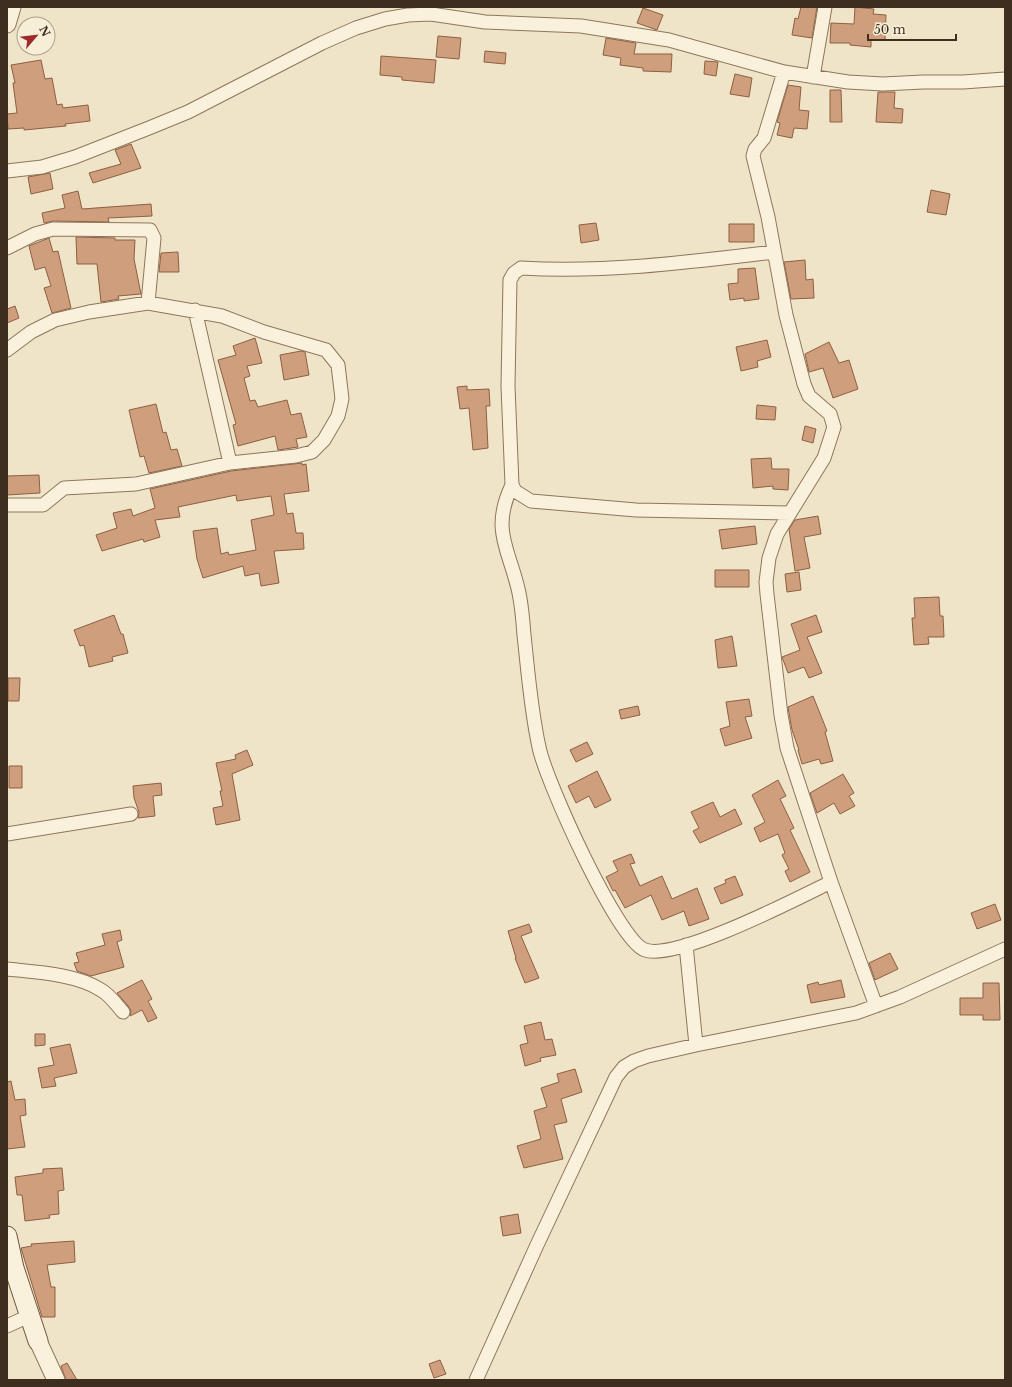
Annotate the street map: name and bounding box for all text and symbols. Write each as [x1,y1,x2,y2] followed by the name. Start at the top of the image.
[16,16,56,56] north arrow
[868,16,956,42] scale bar
[874,22,906,37] text: 50 m
[36,23,54,40] text: N

